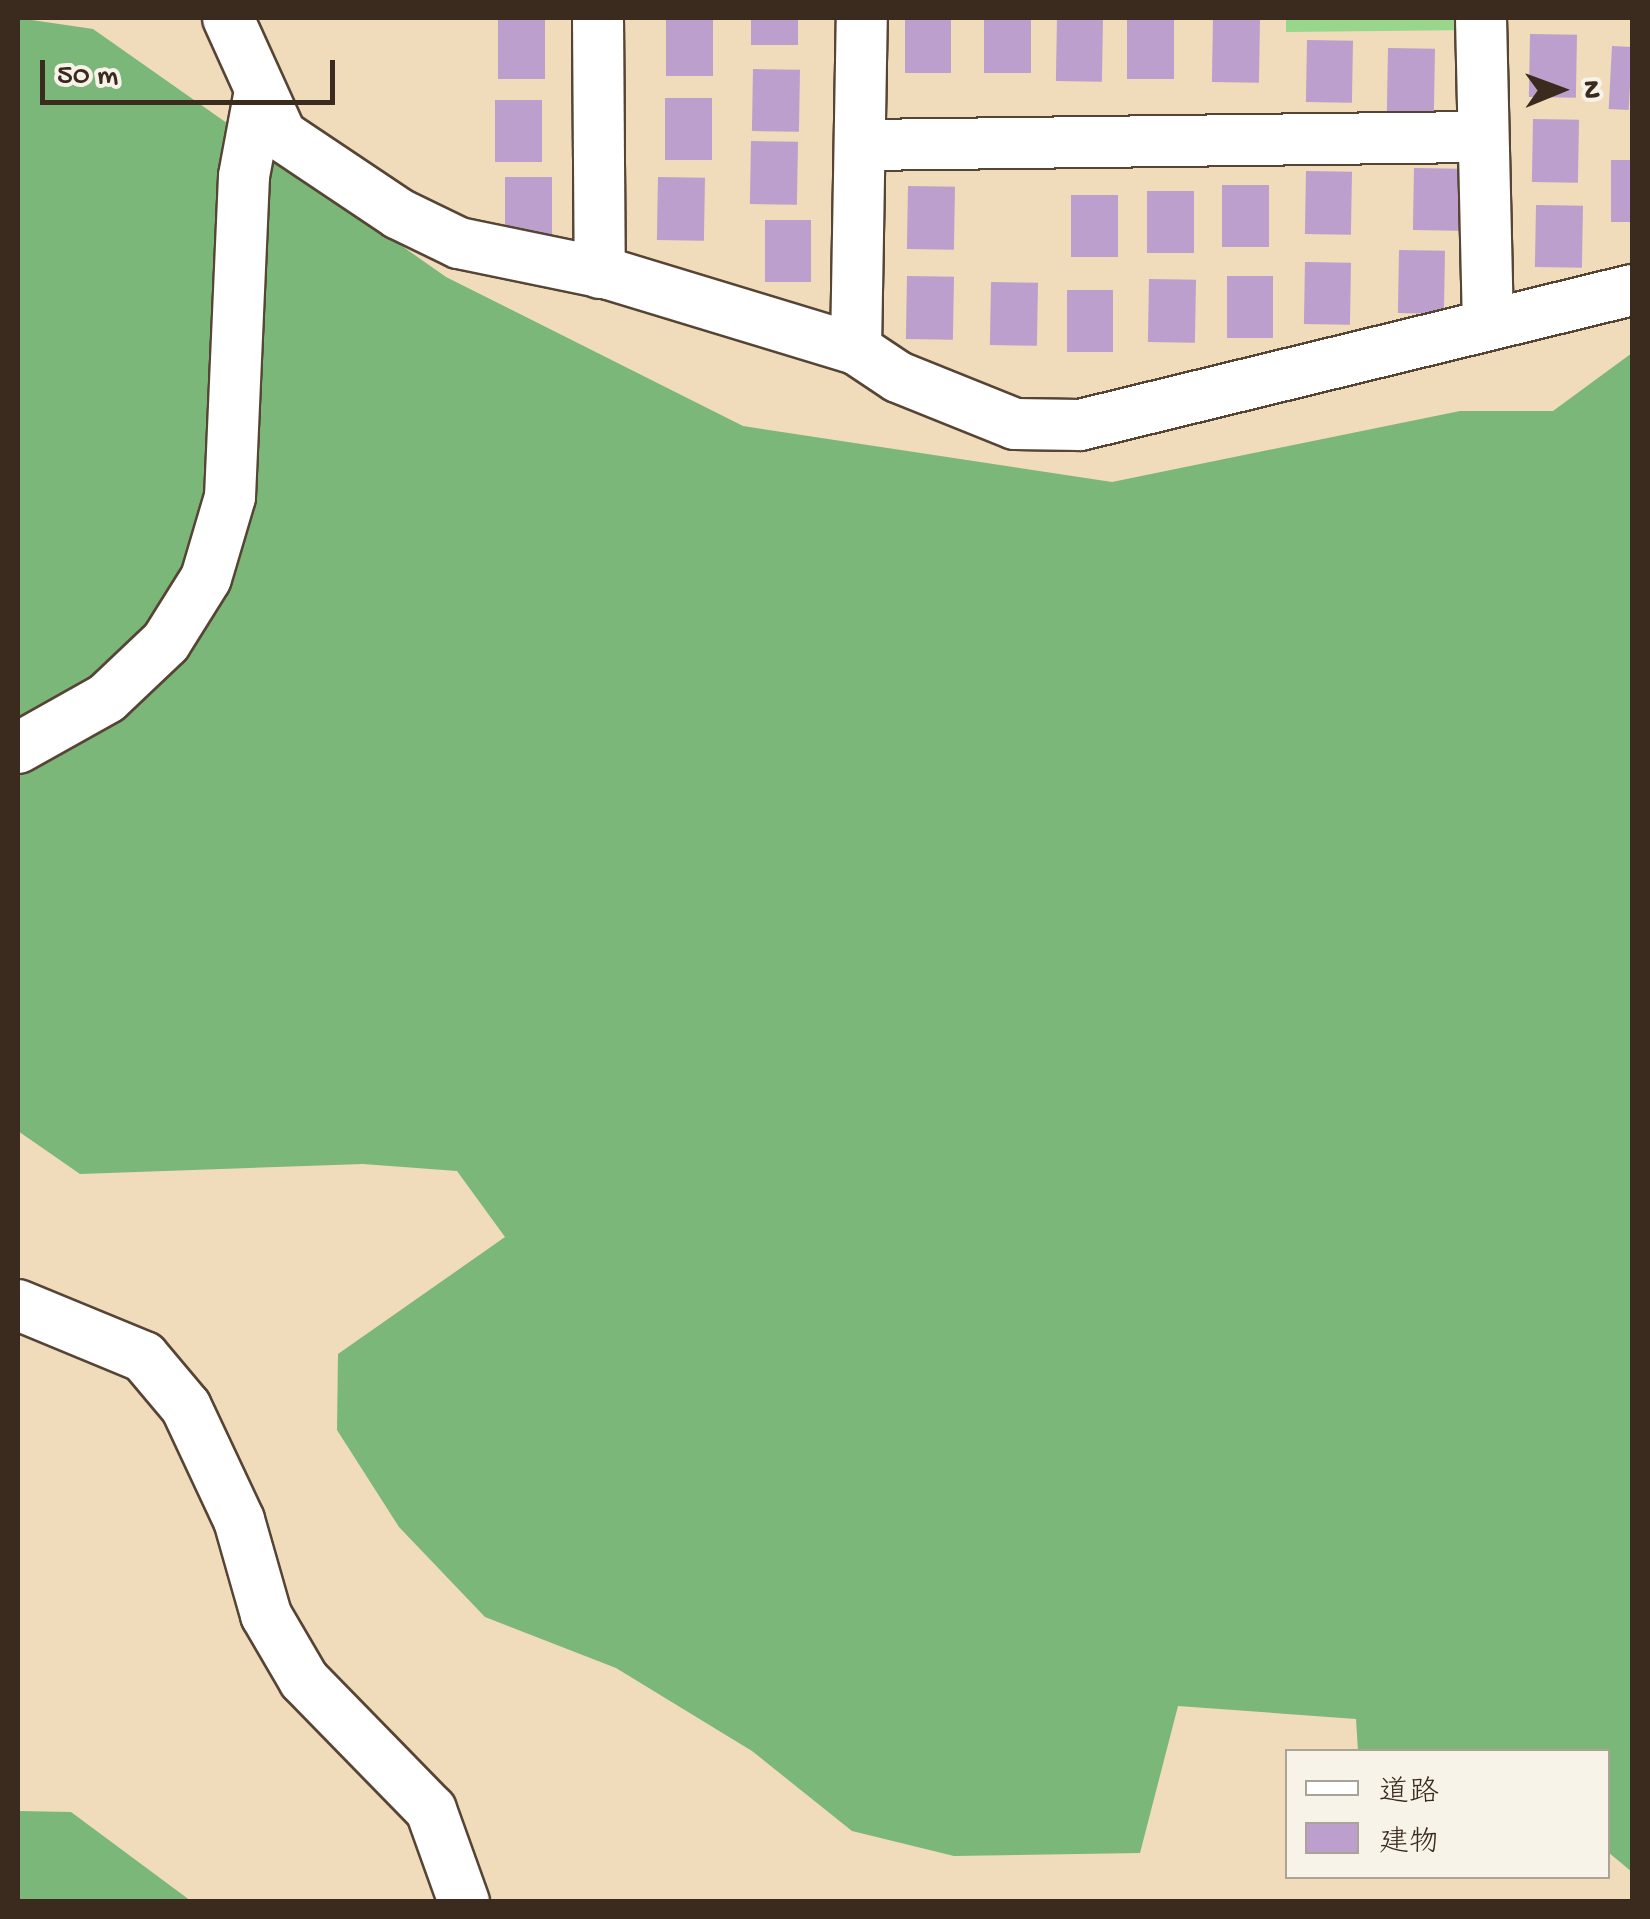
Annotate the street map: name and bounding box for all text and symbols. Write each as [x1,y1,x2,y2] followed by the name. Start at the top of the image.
[45,40,340,102] scale bar
[1510,40,1610,140] north arrow
[57,60,118,95] text: 50 m
[1574,80,1607,99] text: N
[1285,1749,1610,1879] legend
[1379,1777,1439,1812] text: 道路
[1379,1827,1439,1862] text: 建物

